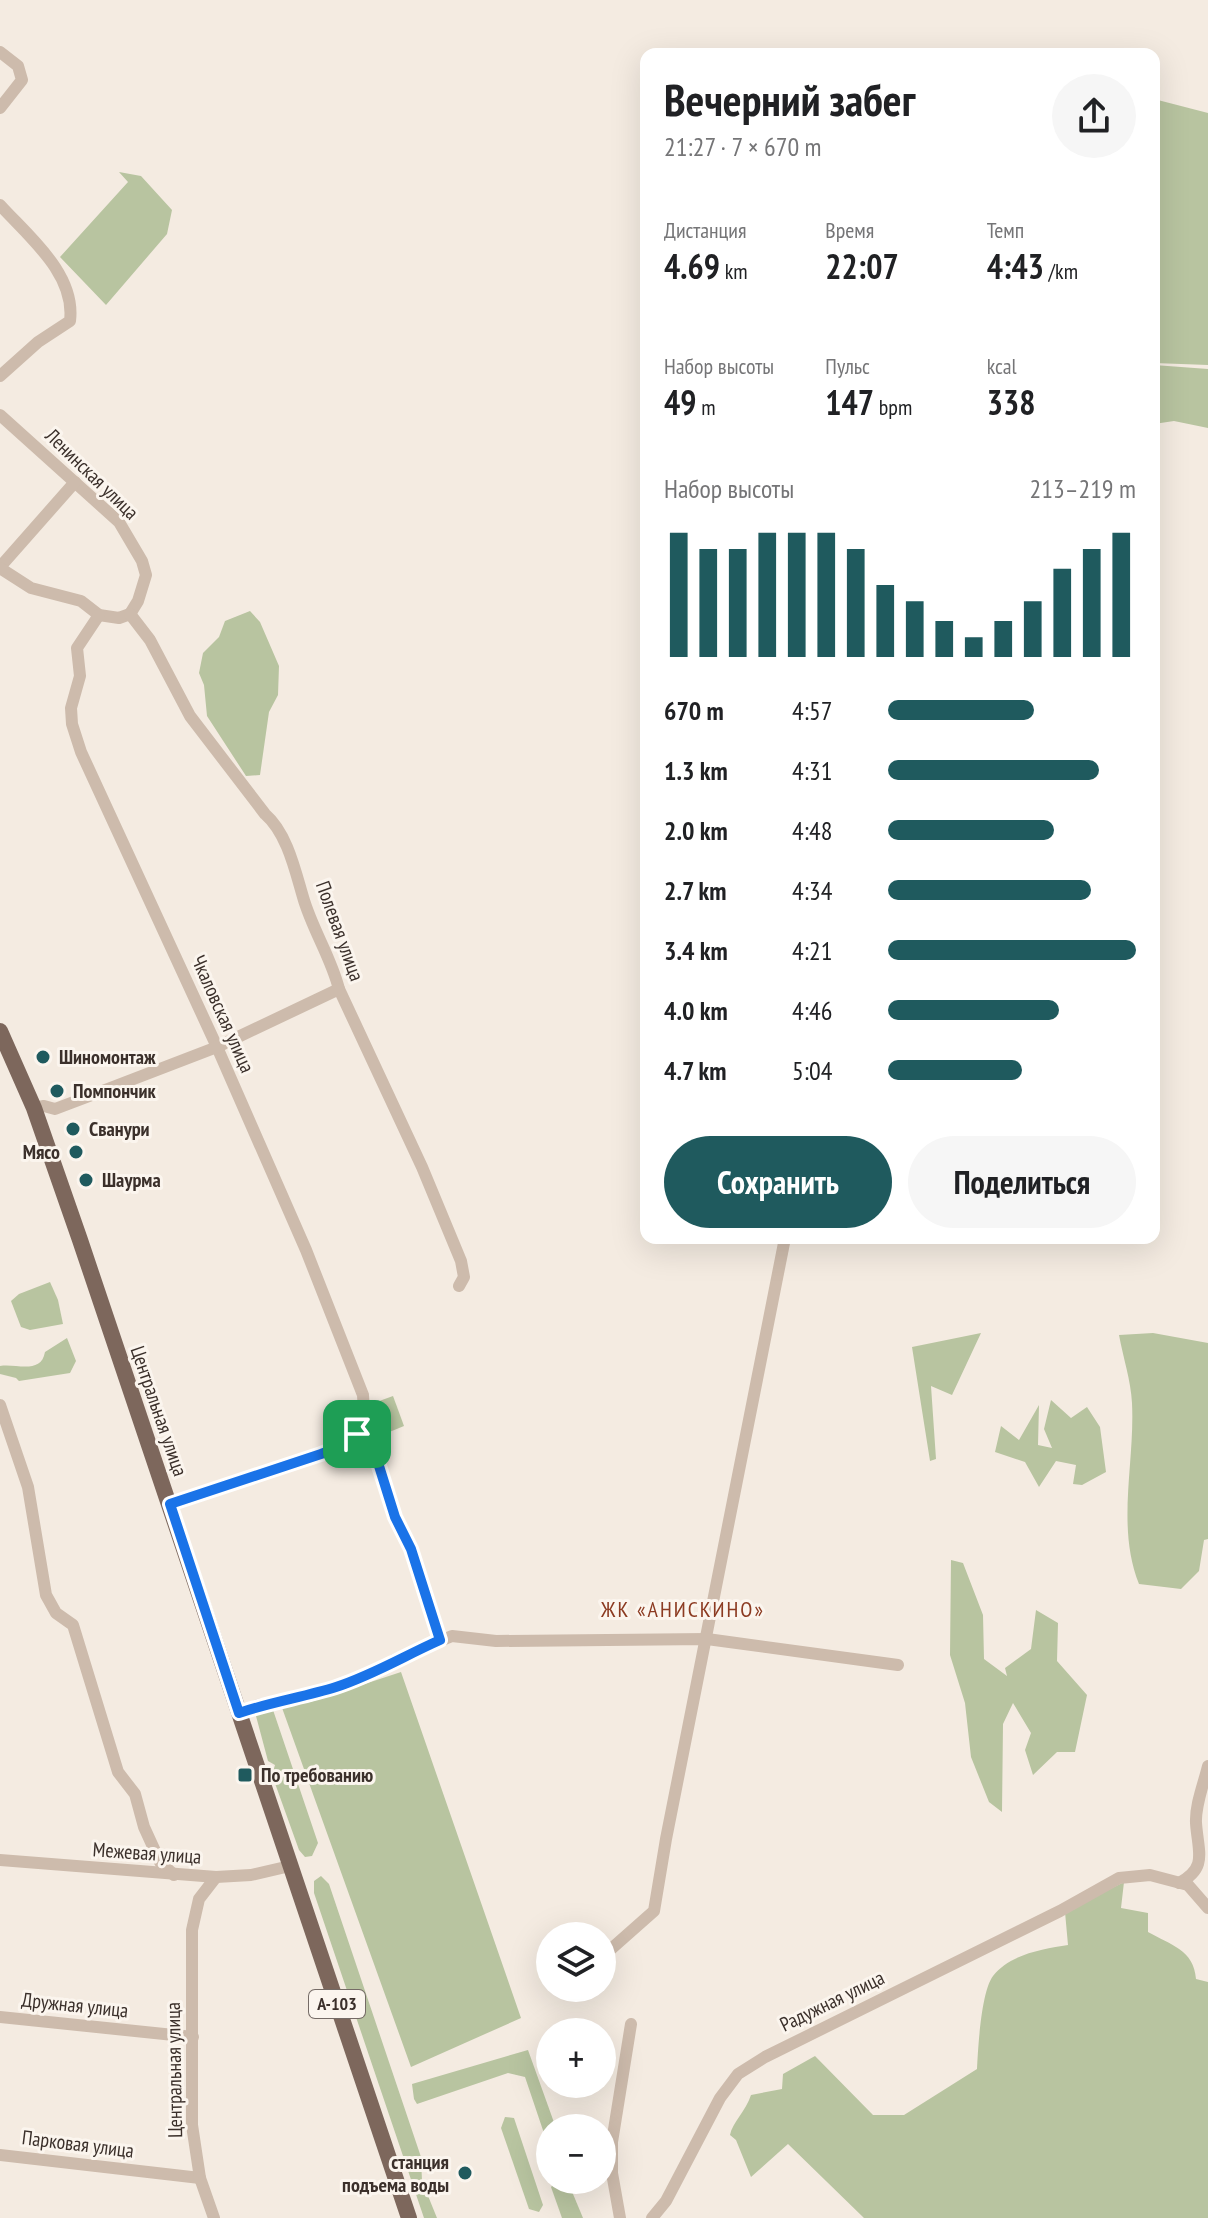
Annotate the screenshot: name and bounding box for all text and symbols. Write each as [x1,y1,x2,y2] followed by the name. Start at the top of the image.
[664,71,915,128] text: Вечерний забег
[1052,74,1136,158] button: share
[664,130,822,163] text: 21:27 · 7 × 670 m
[664,216,746,244] text: Дистанция
[825,216,874,244] text: Время
[987,216,1024,244] text: Темп
[664,244,720,288] text: 4.69
[825,244,899,288] text: 22:07
[987,244,1044,288] text: 4:43
[720,257,748,285] text: km
[1044,257,1078,285] text: /km
[664,352,774,380] text: Набор высоты
[825,352,870,380] text: Пульс
[987,352,1017,380] text: kcal
[664,380,697,424] text: 49
[825,380,874,424] text: 147
[987,380,1035,424] text: 338
[697,393,716,421] text: m
[874,393,912,421] text: bpm
[39,422,144,525] street label: Ленинская улица
[664,472,794,505] text: Набор высоты
[1030,472,1136,505] text: 213–219 m
[664,694,724,727] text: 670 m
[792,694,832,727] text: 4:57
[664,754,728,787] text: 1.3 km
[792,754,832,787] text: 4:31
[664,814,728,847] text: 2.0 km
[792,814,832,847] text: 4:48
[664,874,727,907] text: 2.7 km
[792,874,832,907] text: 4:34
[310,877,370,985] street label: Полевая улица
[664,934,728,967] text: 3.4 km
[792,934,832,967] text: 4:21
[185,951,261,1077] street label: Чкаловская улица
[664,994,728,1027] text: 4.0 km
[792,994,832,1027] text: 4:46
[59,1044,156,1070] place label: Шиномонтаж
[34,1048,52,1066] marker: Шиномонтаж
[664,1054,727,1087] text: 4.7 km
[792,1054,832,1087] text: 5:04
[73,1078,156,1104] place label: Помпончик
[48,1082,66,1100] marker: Помпончик
[89,1116,150,1142] place label: Сванури
[64,1120,82,1138] marker: Сванури
[664,1136,892,1228] button: Сохранить
[908,1136,1136,1228] button: Поделиться
[23,1139,60,1165] place label: Мясо
[67,1143,85,1161] marker: Мясо
[102,1167,161,1193] place label: Шаурма
[77,1171,95,1189] marker: Шаурма
[125,1342,193,1480] street label: Центральная улица
[323,1400,391,1468] pin
[335,1412,379,1456] icon: arrive
[600,1595,765,1623] district label: ЖК «АНИСКИНО»
[261,1762,373,1788] place label: По требованию
[236,1766,254,1784] marker: По требованию
[92,1836,202,1870] street label: Межевая улица
[536,1922,616,2194] map controls
[536,1922,616,2002] button: layers
[775,1965,889,2037] street label: Радужная улица
[20,1986,130,2024] street label: Дружная улица
[309,1990,365,2018] road number: А-103
[160,2002,188,2138] street label: Центральная улица
[536,2018,616,2098] button: +
[536,2114,616,2194] button: −
[21,2124,135,2164] street label: Парковая улица
[342,2149,449,2198] place label: станция подъема воды
[456,2164,474,2182] marker: станция подъема воды

